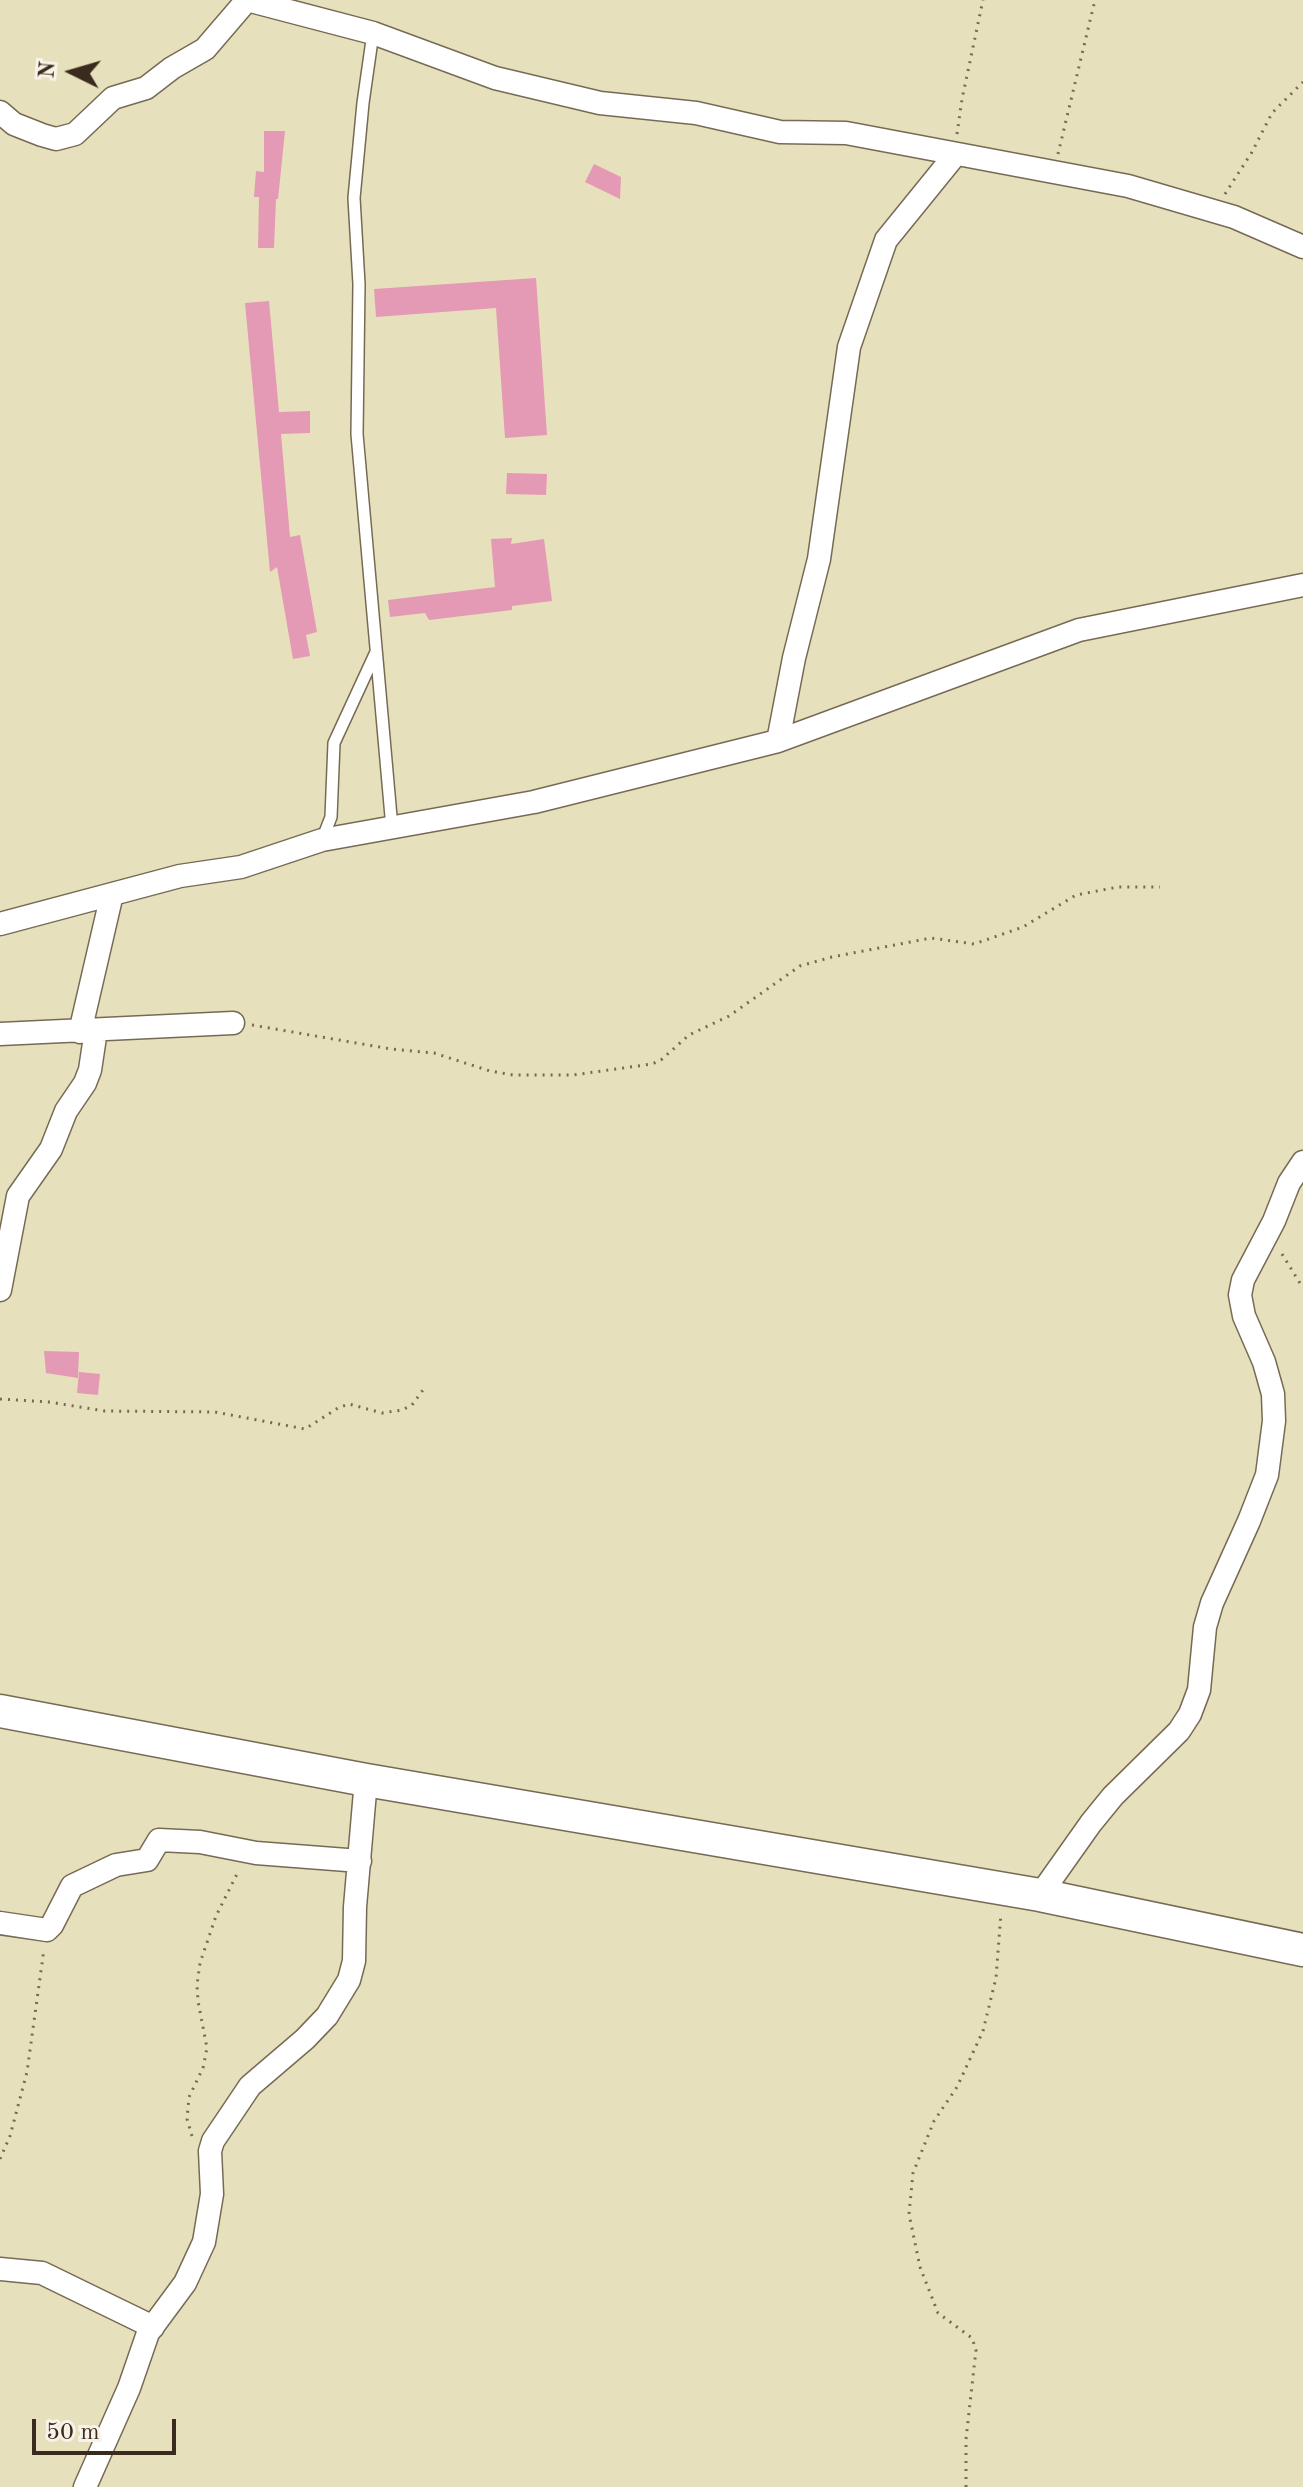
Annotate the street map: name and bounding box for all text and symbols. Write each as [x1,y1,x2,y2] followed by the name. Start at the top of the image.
[32,32,112,112] north arrow
[36,61,60,79] text: N
[36,2403,180,2453] scale bar
[46,2421,100,2445] text: 50 m

